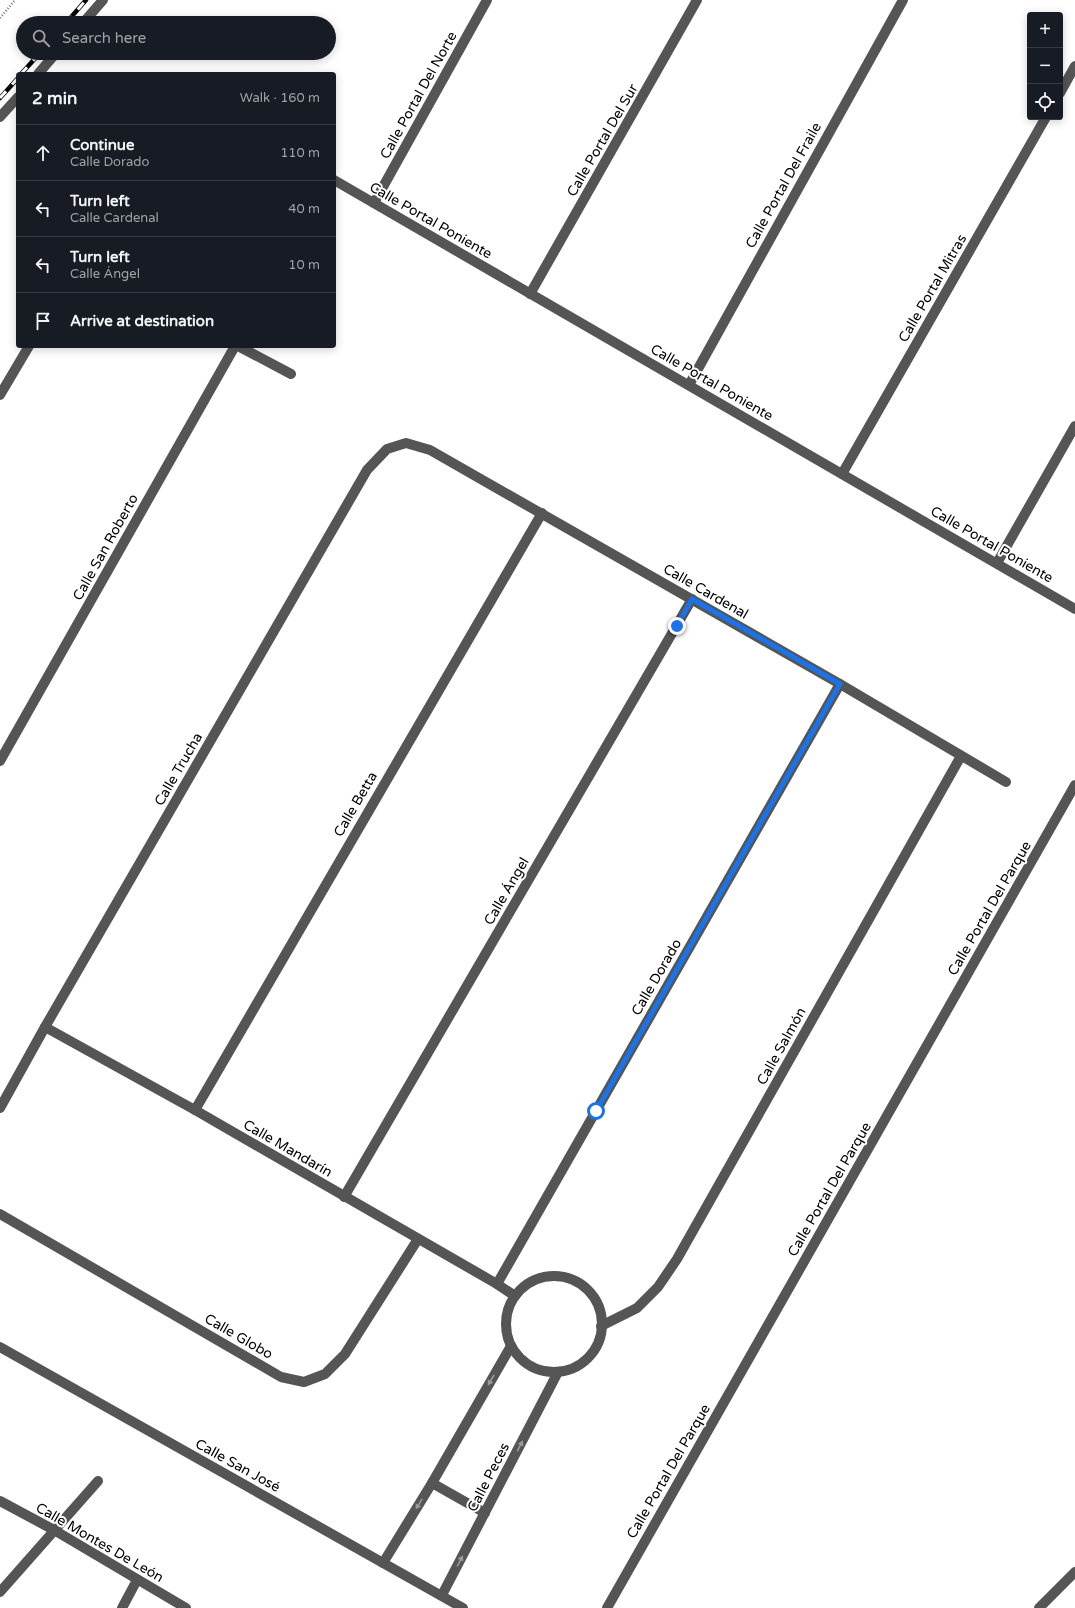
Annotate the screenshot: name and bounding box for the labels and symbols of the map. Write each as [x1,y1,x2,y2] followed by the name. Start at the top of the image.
[376,29,461,162] street label: Calle Portal Del Norte
[563,80,642,200] street label: Calle Portal Del Sur
[742,119,825,251] street label: Calle Portal Del Fraile
[366,178,495,263] street label: Calle Portal Poniente
[895,231,970,345] street label: Calle Portal Mitras
[647,340,776,425] street label: Calle Portal Poniente
[69,491,142,603] street label: Calle San Roberto
[927,502,1056,587] street label: Calle Portal Poniente
[660,560,751,623] street label: Calle Cardenal
[668,617,686,635] route end
[151,730,206,809] street label: Calle Trucha
[330,769,381,840] street label: Calle Betta
[944,838,1035,978] street label: Calle Portal Del Parque
[480,854,533,928] street label: Calle Ángel
[628,936,685,1019] street label: Calle Dorado
[753,1005,810,1088] street label: Calle Salmón
[587,1102,605,1120] route start
[240,1116,335,1181] street label: Calle Mandarín
[784,1119,875,1259] street label: Calle Portal Del Parque
[202,1310,276,1363] street label: Calle Globo
[488,1374,495,1386] one-way arrow
[623,1401,714,1541] street label: Calle Portal Del Parque
[192,1435,283,1496] street label: Calle San José
[464,1440,513,1515] street label: Calle Peces
[517,1440,523,1452] one-way arrow
[33,1499,167,1586] street label: Calle Montes De León
[415,1499,423,1509] one-way arrow
[457,1555,463,1567] one-way arrow

